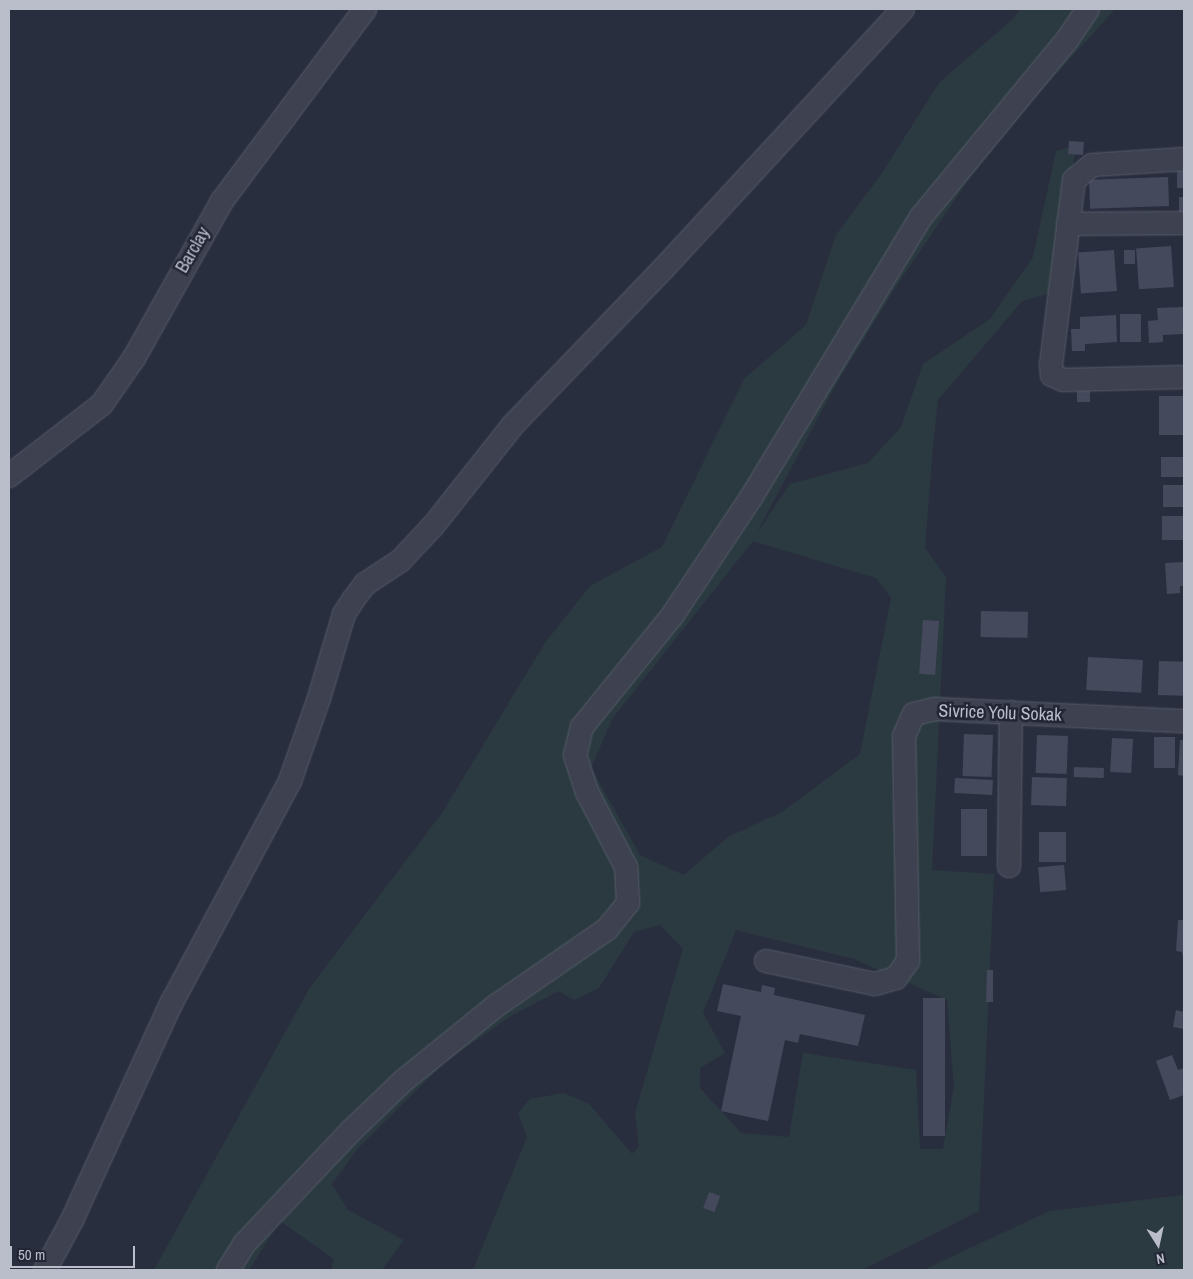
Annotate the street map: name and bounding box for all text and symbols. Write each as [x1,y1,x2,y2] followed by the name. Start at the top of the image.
[171,223,215,277] street label: Barclay
[938,700,1062,726] street label: Sivrice Yolu Sokak
[1133,1219,1183,1269] north arrow
[12,1236,138,1268] scale bar
[18,1244,45,1265] text: 50 m
[1155,1249,1166,1268] text: N

